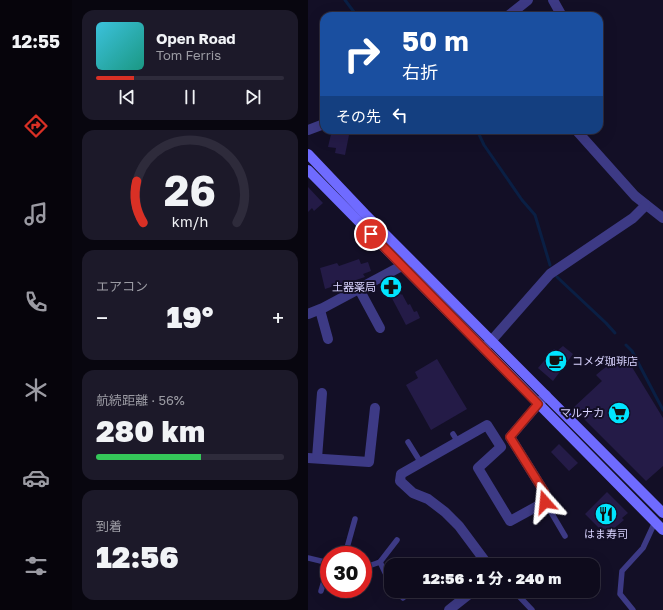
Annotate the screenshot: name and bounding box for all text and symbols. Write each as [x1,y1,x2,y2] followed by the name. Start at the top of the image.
[402,24,469,57] text: 50 m
[336,28,388,80] icon: right
[156,29,236,47] text: Open Road
[12,30,60,52] text: 12:55
[156,47,221,63] text: Tom Ferris
[402,61,438,83] text: 右折
[116,86,138,108] icon: previous
[179,86,201,108] icon: pause
[242,86,264,108] icon: next
[389,104,411,126] icon: left
[336,107,381,125] text: その先
[22,112,50,140] icon: directions
[164,165,216,215] text: 26
[22,200,50,228] icon: music
[172,213,208,230] text: km/h
[354,217,388,251] pin
[360,223,382,245] icon: arrive
[378,274,404,300] pharmacy icon: 土器薬局
[96,278,148,294] text: エアコン
[332,280,376,293] place label: 土器薬局
[22,288,50,316] icon: phone
[166,299,214,335] text: 19°
[96,304,108,331] text: −
[272,304,284,331] text: +
[543,348,569,374] cafe icon: コメダ珈琲店
[572,354,638,367] place label: コメダ珈琲店
[22,376,50,404] icon: climate
[96,392,185,408] text: 航続距離 · 56%
[606,400,632,426] supermarket icon: マルナカ
[560,406,604,419] place label: マルナカ
[96,413,205,449] text: 280 km
[22,464,50,492] icon: car
[524,481,566,523] position arrow
[593,501,619,527] restaurant icon: はま寿司
[96,518,122,534] text: 到着
[584,527,628,540] place label: はま寿司
[96,539,179,575] text: 12:56
[320,546,372,598] speed limit sign: 30
[22,552,50,580] icon: filters
[423,569,561,587] text: 12:56 · 1 分 · 240 m

